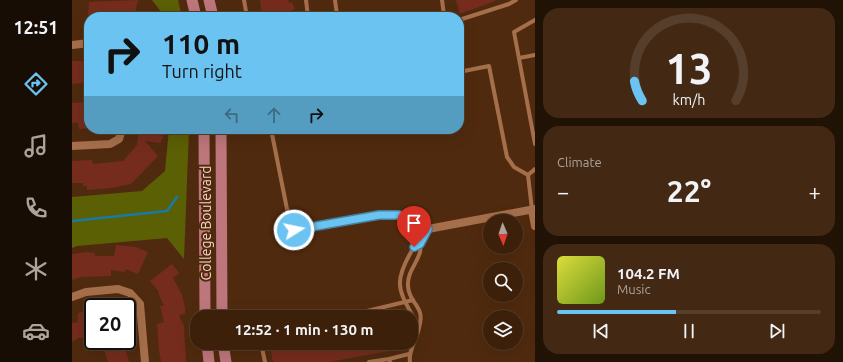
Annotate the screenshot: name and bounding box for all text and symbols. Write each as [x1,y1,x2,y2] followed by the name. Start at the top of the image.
[13,17,59,37] text: 12:51
[96,28,148,80] icon: right
[162,28,240,59] text: 110 m
[666,45,712,92] text: 13
[162,61,242,81] text: Turn right
[22,70,50,98] icon: directions
[673,92,705,108] text: km/h
[221,104,243,126] icon: left
[263,104,285,126] icon: ahead
[305,104,327,126] icon: right
[22,132,50,160] icon: music
[557,155,602,169] text: Climate
[198,166,214,280] street label: College Boulevard
[667,174,711,208] text: 22°
[557,179,569,204] text: −
[809,179,821,204] text: +
[22,194,50,222] icon: phone
[397,206,431,247] pin
[273,209,315,251] position arrow
[403,212,425,234] icon: arrive
[483,214,523,254] north arrow
[483,214,523,350] map controls
[22,255,50,283] icon: climate
[483,262,523,302] button: search
[617,265,680,282] text: 104.2 FM
[617,282,651,296] text: Music
[84,298,136,350] speed limit sign: 20
[483,310,523,350] button: layers
[22,317,50,345] icon: car
[590,320,612,342] icon: previous
[678,320,700,342] icon: pause
[766,320,788,342] icon: next
[235,321,373,338] text: 12:52 · 1 min · 130 m

